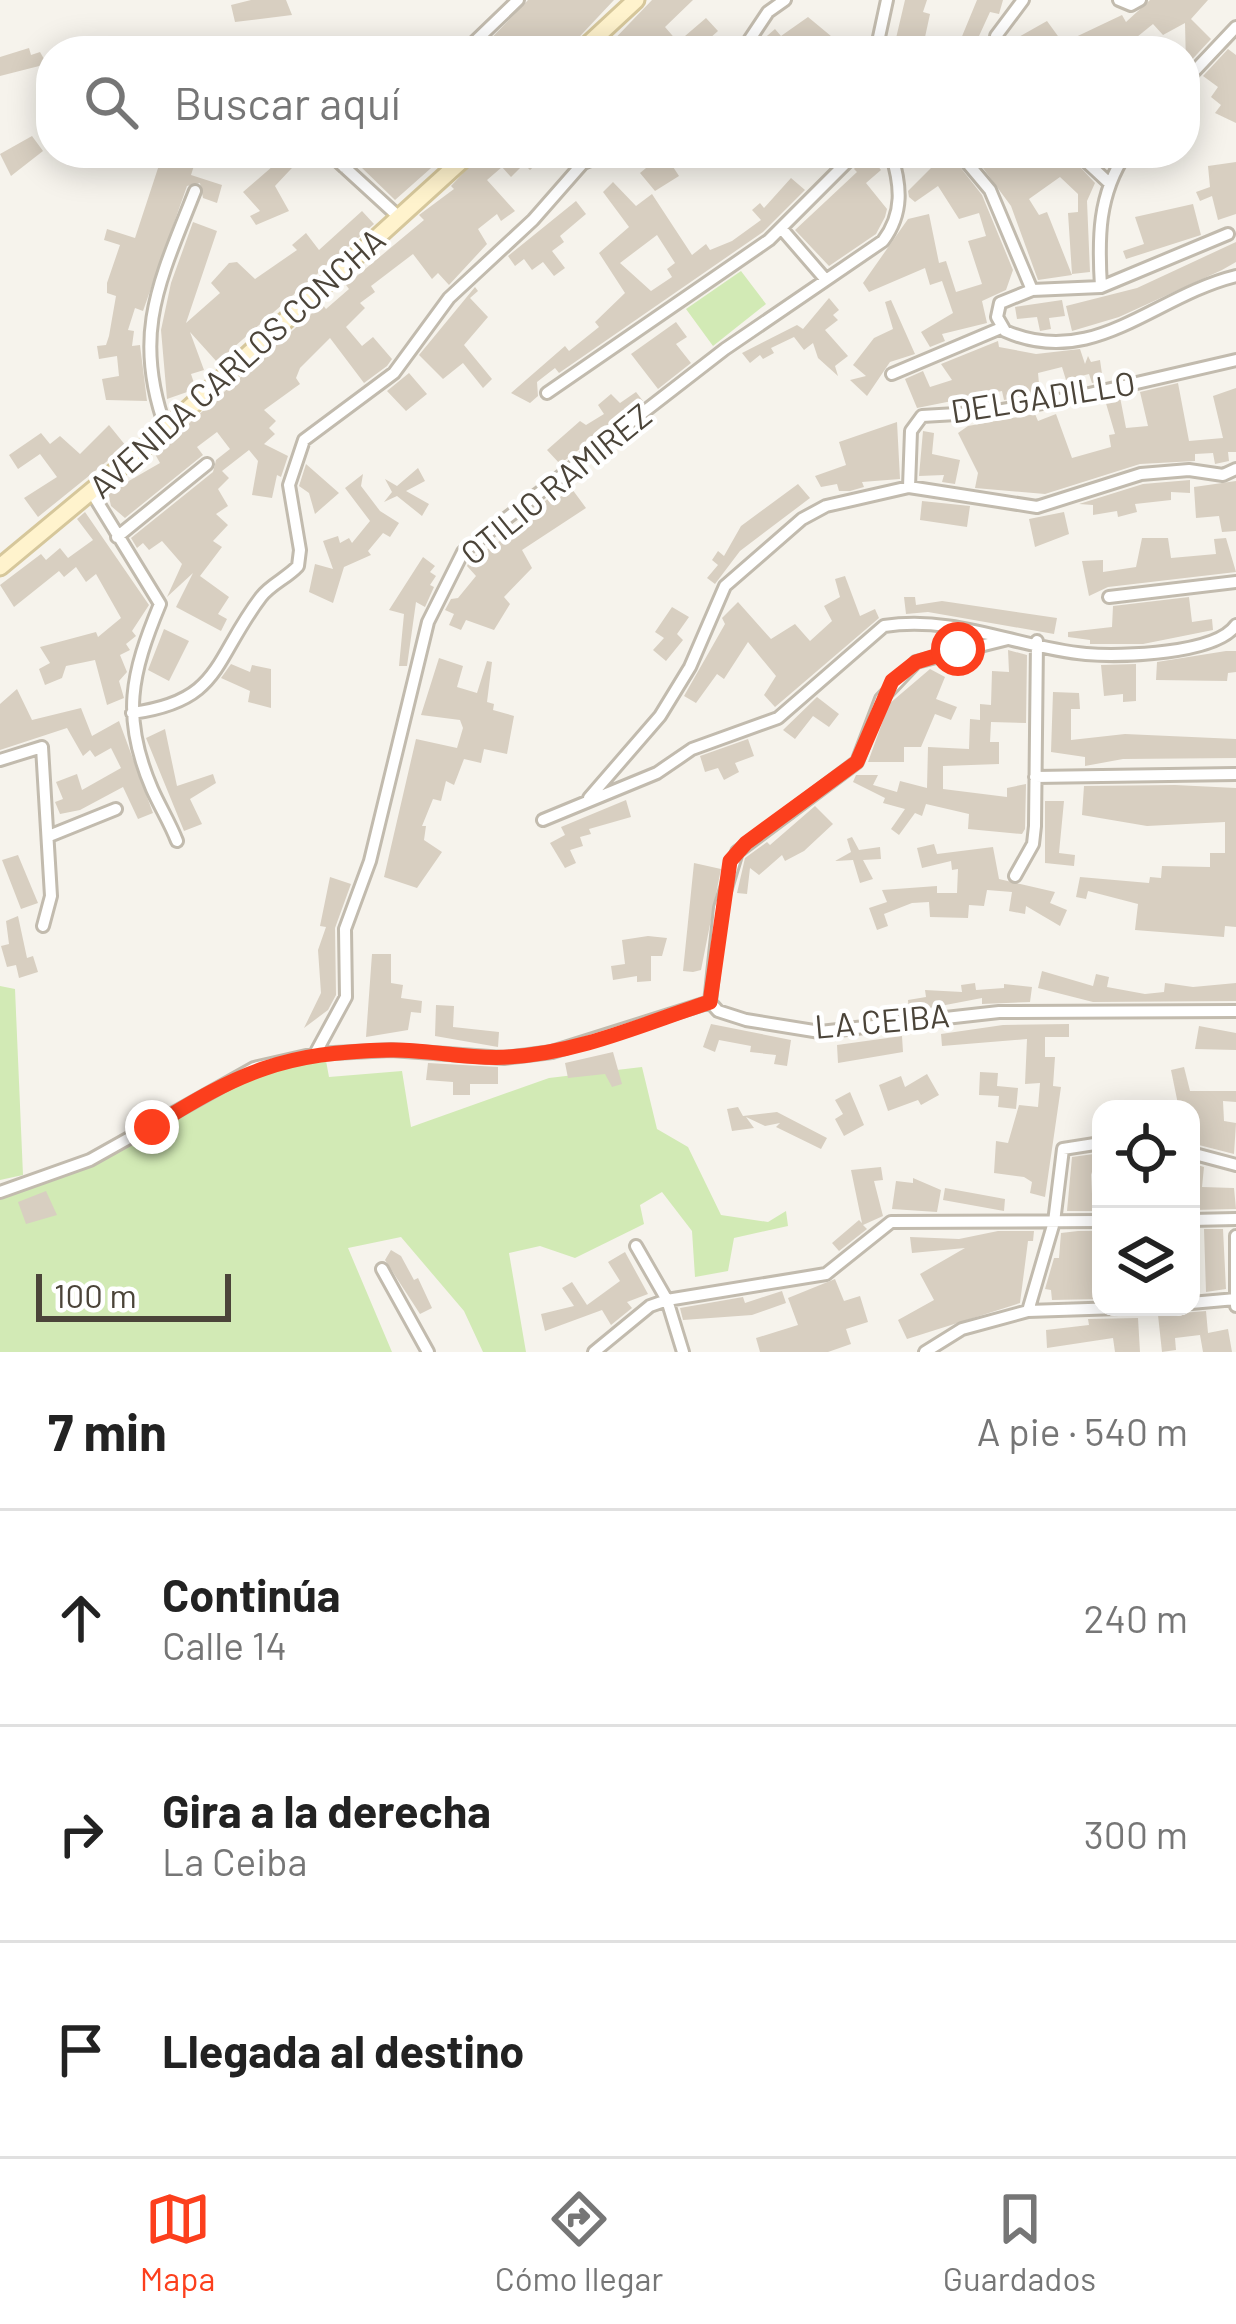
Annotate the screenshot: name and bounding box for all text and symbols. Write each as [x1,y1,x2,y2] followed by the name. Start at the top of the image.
[36,36,1200,168] search box
[78,69,144,135] icon: search
[174,75,401,129] text: Buscar aquí
[80,219,393,506] street label: AVENIDA CARLOS CONCHA
[948,362,1138,430] street label: DELGADILLO
[452,394,659,572] street label: OTILIO RAMIREZ
[931,622,985,676] route start
[813,994,951,1046] street label: LA CEIBA
[125,1100,179,1154] route end
[1092,1100,1200,1316] map controls
[1092,1100,1200,1208] button: locate
[1092,1208,1200,1316] button: layers
[36,1268,231,1321] scale bar
[54,1275,137,1315] text: 100 m
[48,1400,167,1461] text: 7 min
[977,1407,1188,1454] text: A pie · 540 m
[162,1567,341,1621] text: Continúa
[48,1585,114,1651] icon: ahead
[1084,1594,1188,1641] text: 240 m
[162,1621,287,1668] text: Calle 14
[162,1783,491,1837] text: Gira a la derecha
[48,1801,114,1867] icon: right
[1084,1810,1188,1857] text: 300 m
[162,1837,307,1884] text: La Ceiba
[48,2017,114,2083] icon: arrive
[162,2023,524,2077] text: Llegada al destino
[140,2186,215,2298] tab: Mapa
[495,2186,663,2298] tab: Cómo llegar
[943,2186,1096,2298] tab: Guardados

